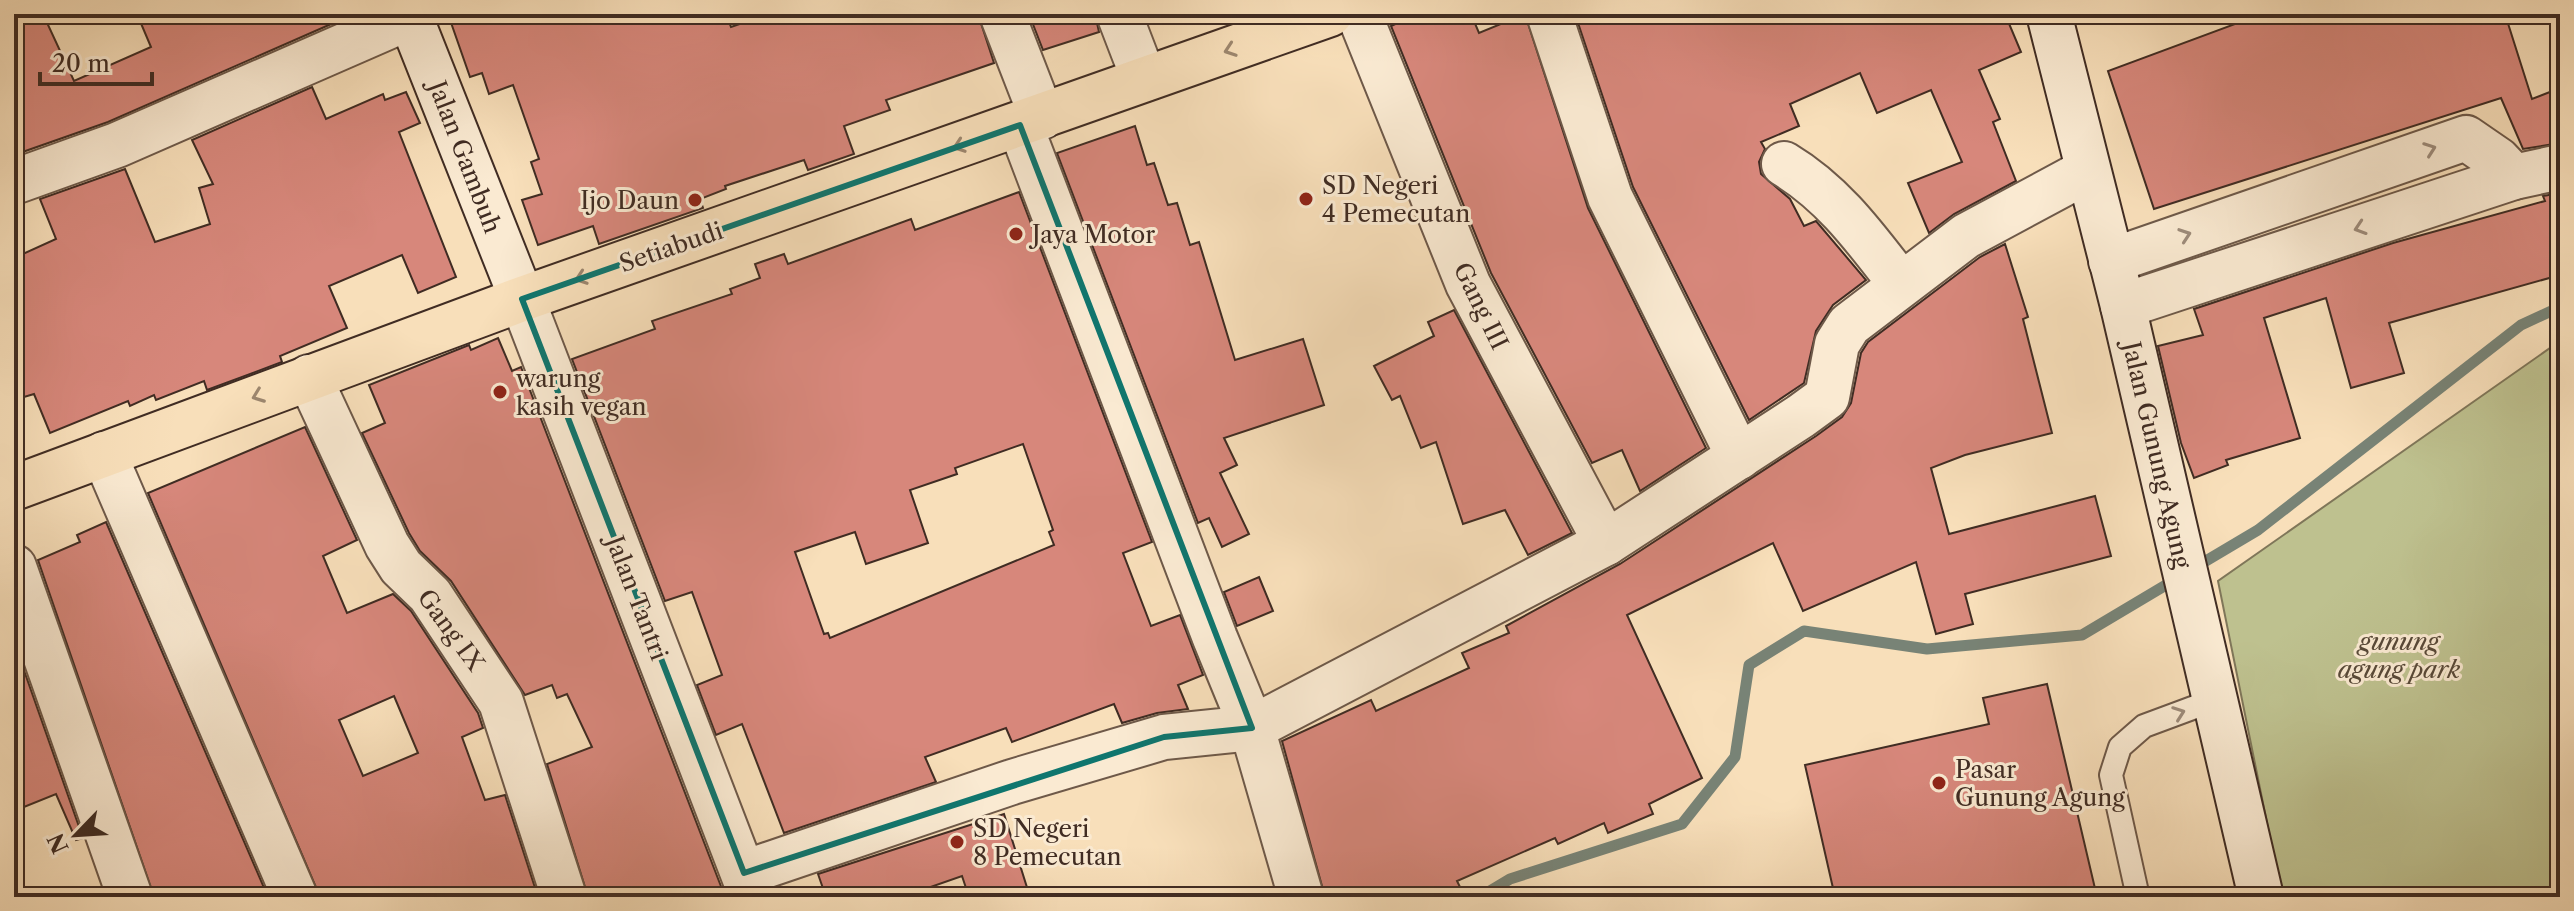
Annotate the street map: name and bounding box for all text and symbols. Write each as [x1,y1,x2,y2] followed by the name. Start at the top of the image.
[40,36,152,86] scale bar
[1224,40,1238,56] one-way arrow
[52,49,110,78] text: 20 m
[421,73,507,237] street label: Jalan Gambuh
[953,137,967,153] one-way arrow
[2422,142,2436,159] one-way arrow
[1322,171,1470,228] place label: SD Negeri 4 Pemecutan
[580,186,679,215] place label: Ijo Daun
[1297,190,1315,208] marker: SD Negeri 4 Pemecutan
[686,191,704,209] marker: Ijo Daun
[615,216,727,278] street label: Setiabudi
[2354,218,2368,234] one-way arrow
[1028,220,1155,249] place label: Jaya Motor
[1007,225,1025,243] marker: Jaya Motor
[2177,229,2191,245] one-way arrow
[1448,258,1514,354] street label: Gang III
[575,268,589,285] one-way arrow
[2116,335,2197,572] street label: Jalan Gunung Agung
[515,364,647,421] place label: warung kasih vegan
[491,383,509,401] marker: warung kasih vegan
[252,386,266,403] one-way arrow
[599,528,674,664] street label: Jalan Tantri
[412,583,490,677] street label: Gang IX
[2338,627,2461,684] park label: gunung agung park
[2171,706,2185,723] one-way arrow
[1955,755,2125,812] place label: Pasar Gunung Agung
[1930,774,1948,792] marker: Pasar Gunung Agung
[36,795,116,875] north arrow
[973,814,1122,871] place label: SD Negeri 8 Pemecutan
[42,829,75,858] text: N
[948,833,966,851] marker: SD Negeri 8 Pemecutan

